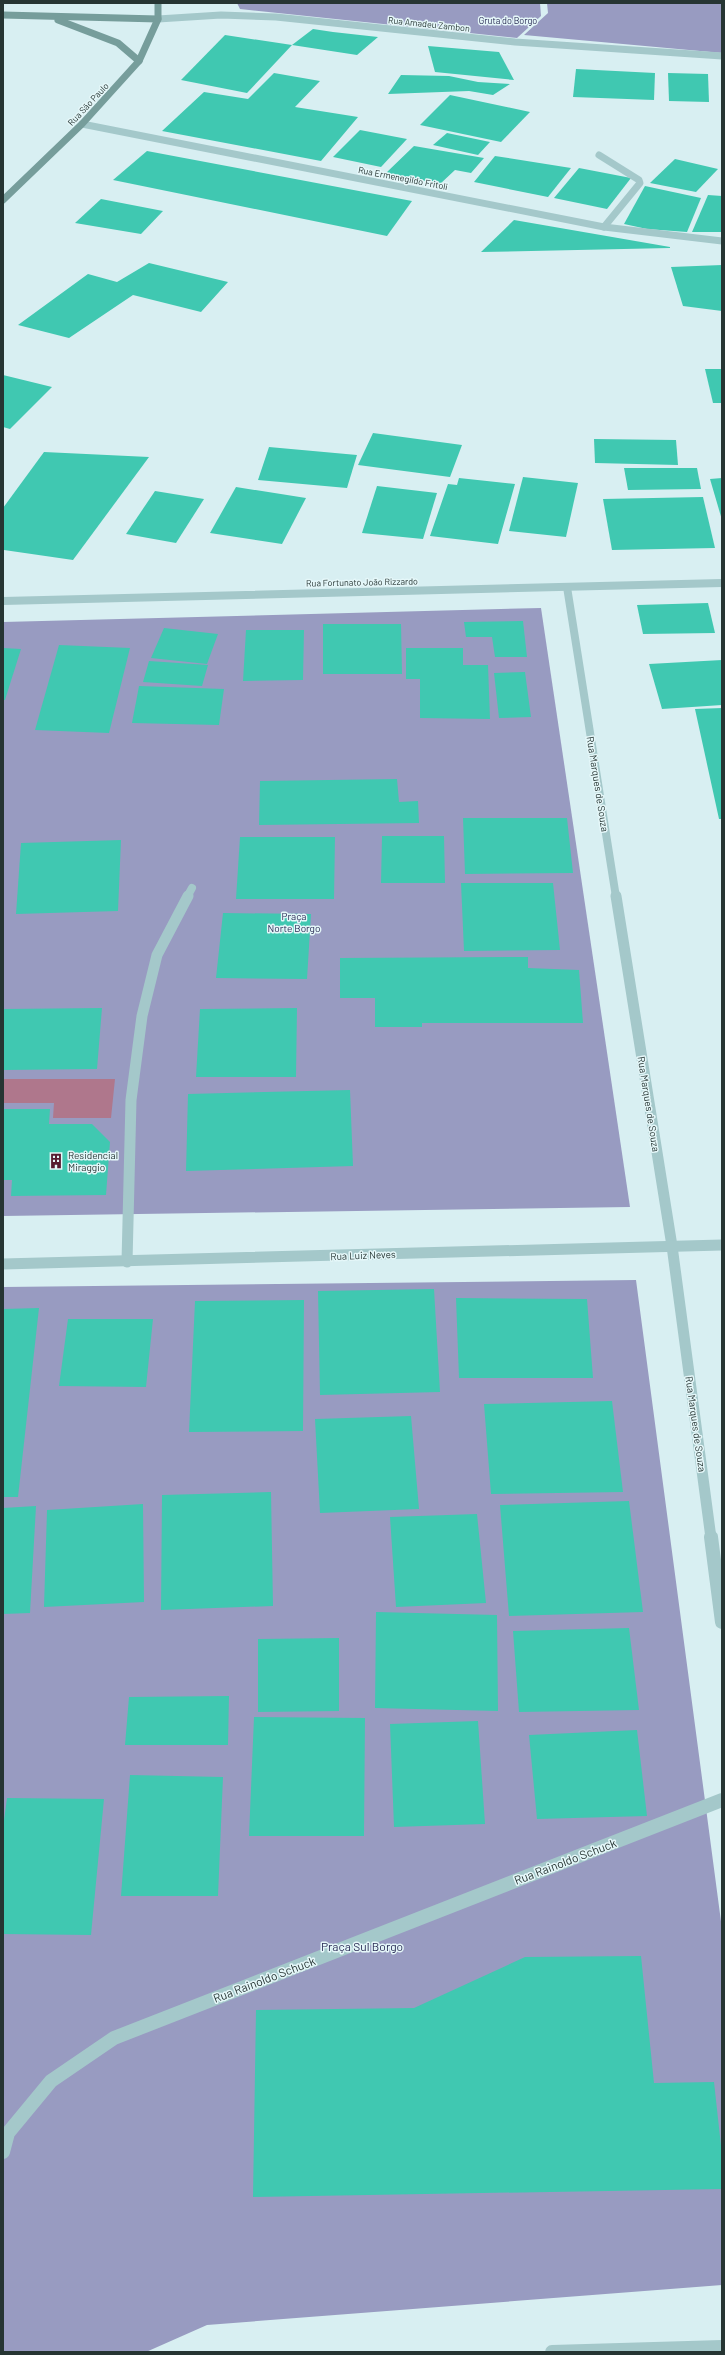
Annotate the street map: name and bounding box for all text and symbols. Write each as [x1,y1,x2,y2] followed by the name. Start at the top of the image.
[388,14,471,34] street label: Rua Amadeu Zambon
[479,15,537,26] park label: Gruta do Borgo
[65,80,111,128] street label: Rua São Paulo
[357,164,449,192] street label: Rua Ermenegildo Fritoli
[306,576,418,588] street label: Rua Fortunato João Rizzardo
[585,735,611,833] street label: Rua Marques de Souza
[268,910,320,934] park label: Praça Norte Borgo
[636,1055,662,1153] street label: Rua Marques de Souza
[68,1149,118,1173] place label: Residencial Miraggio
[47,1152,65,1170] building icon: Residencial Miraggio
[330,1248,396,1262] street label: Rua Luiz Neves
[683,1375,709,1473] street label: Rua Marques de Souza
[512,1835,618,1887] street label: Rua Rainoldo Schuck
[321,1939,403,1953] park label: Praça Sul Borgo
[211,1953,317,2005] street label: Rua Rainoldo Schuck

